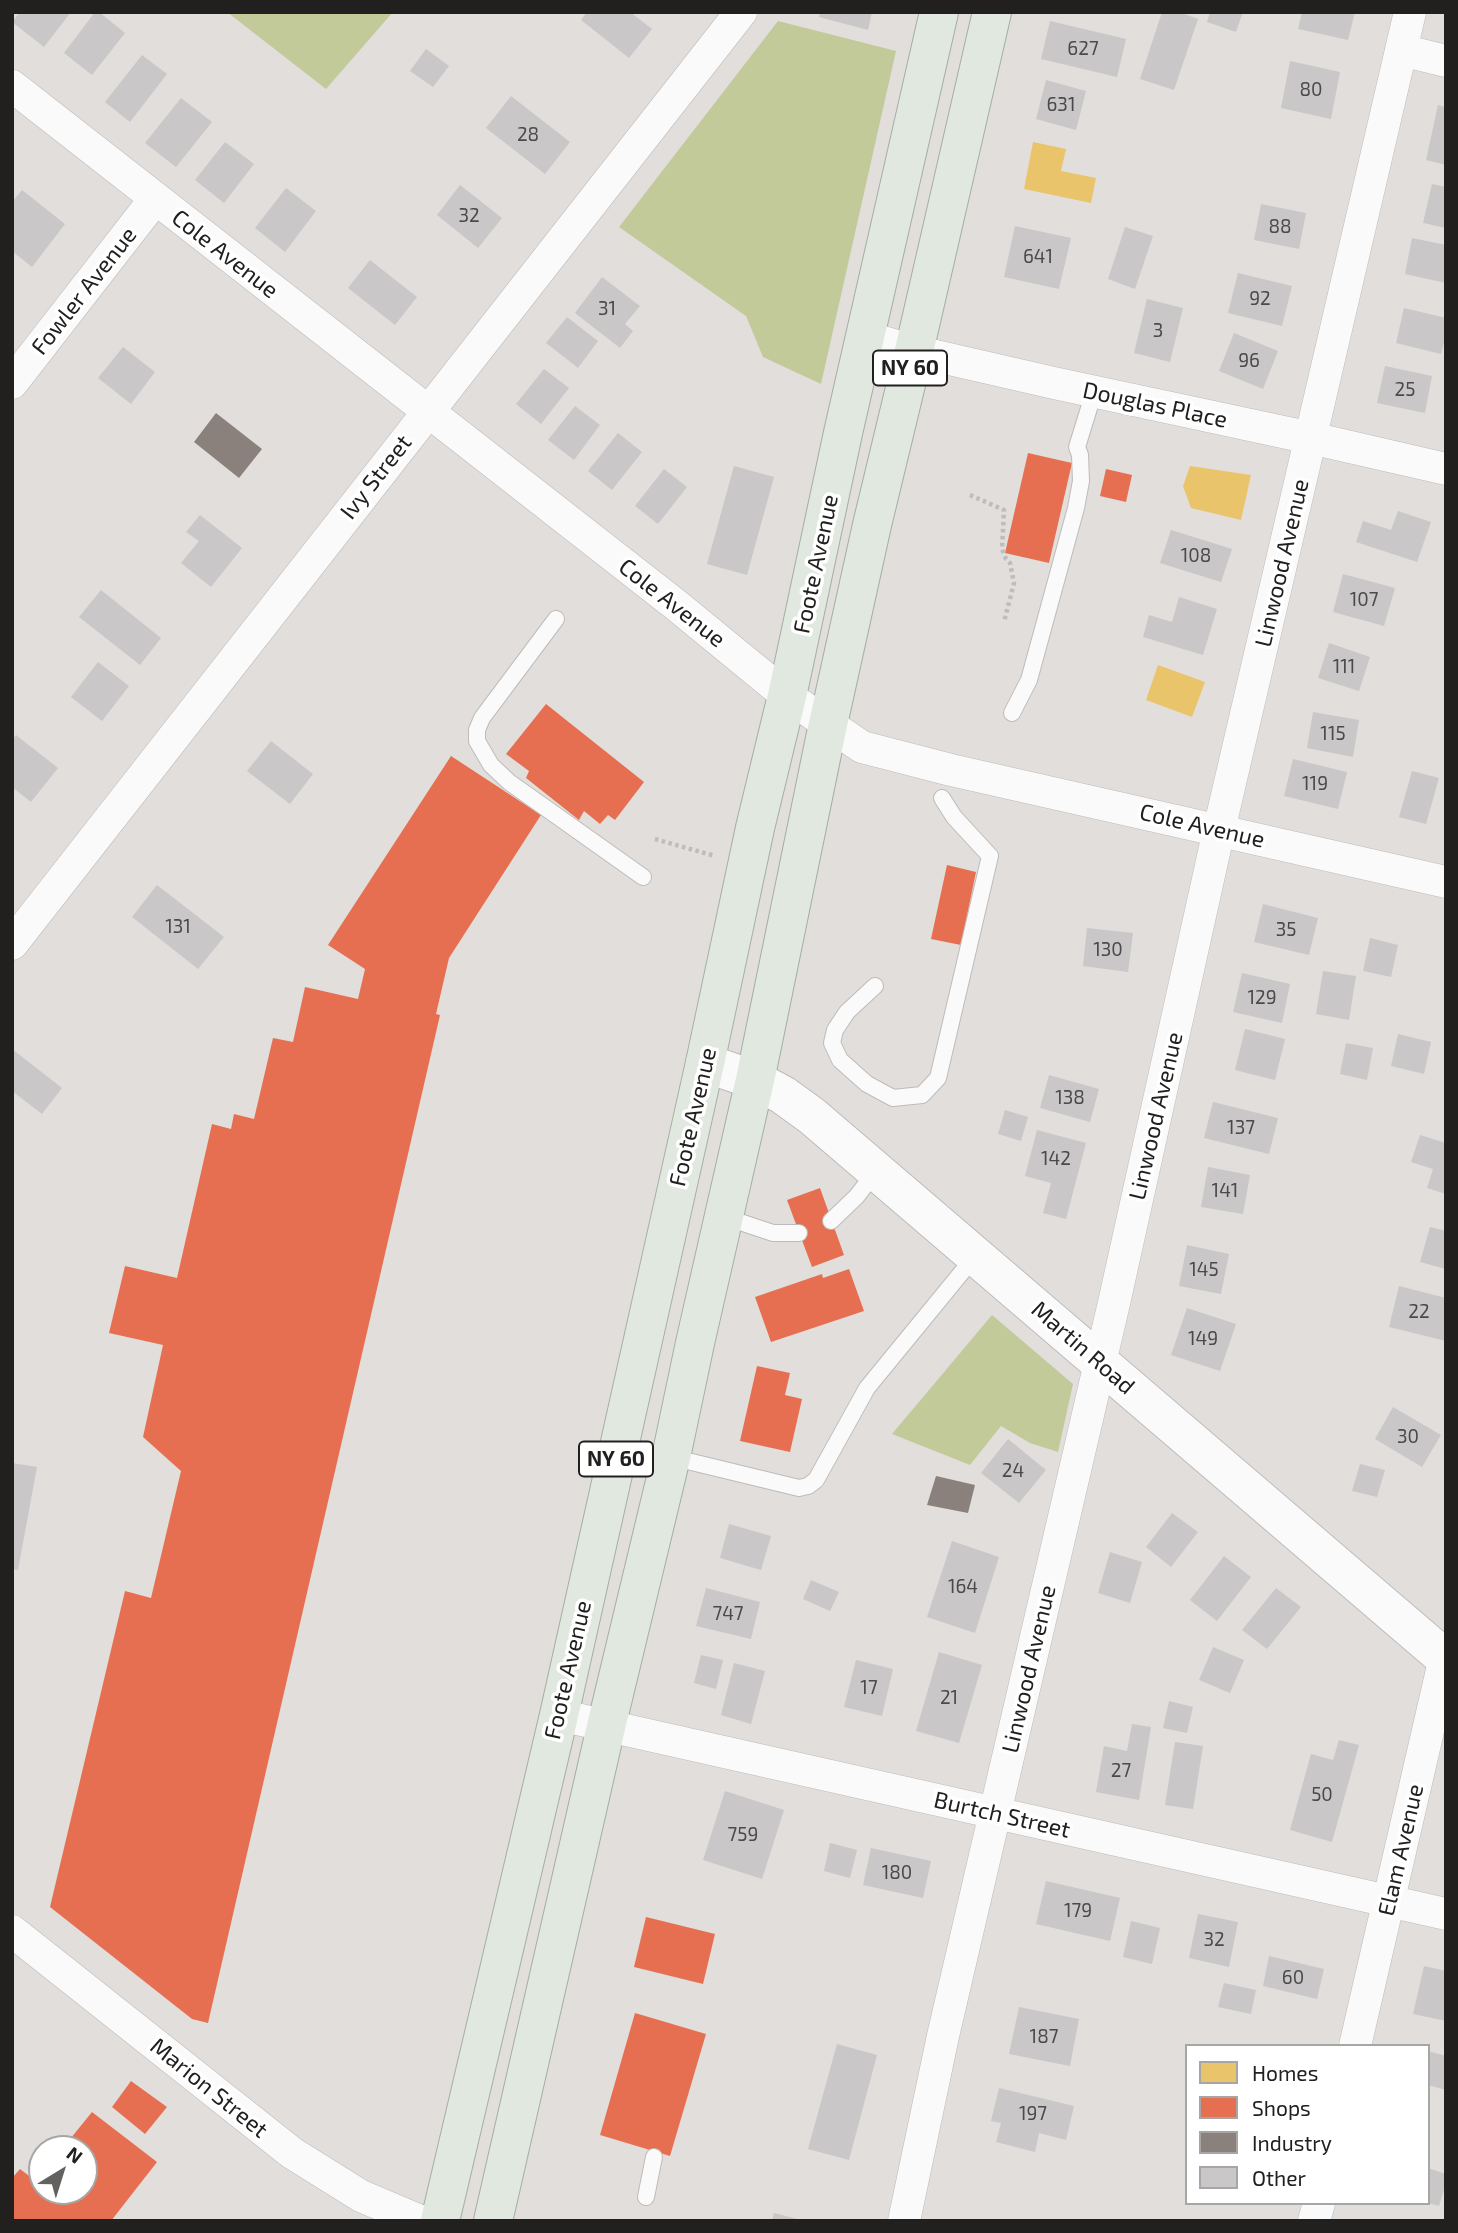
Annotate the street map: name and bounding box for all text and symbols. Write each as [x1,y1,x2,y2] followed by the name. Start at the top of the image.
[1067,38,1099,60] house number: 627
[1300,79,1322,101] house number: 80
[1047,94,1075,116] house number: 631
[517,124,539,146] house number: 28
[166,204,284,304] street label: Cole Avenue
[458,205,480,227] house number: 32
[1268,216,1292,238] house number: 88
[26,222,142,360] street label: Fowler Avenue
[1023,246,1053,268] house number: 641
[1249,288,1271,310] house number: 92
[598,298,616,320] house number: 31
[1153,320,1163,342] house number: 3
[873,350,947,386] road number: NY 60
[1238,350,1260,372] house number: 96
[1080,376,1230,434] street label: Douglas Place
[1395,379,1415,401] house number: 25
[335,429,417,525] street label: Ivy Street
[1249,476,1315,650] street label: Linwood Avenue
[788,492,844,636] street label: Foote Avenue
[1181,545,1211,567] house number: 108
[613,553,731,653] street label: Cole Avenue
[1350,589,1378,611] house number: 107
[1333,656,1355,678] house number: 111
[1320,723,1346,745] house number: 115
[1302,773,1328,795] house number: 119
[1137,798,1267,854] street label: Cole Avenue
[165,916,191,938] house number: 131
[1276,919,1296,941] house number: 35
[1093,939,1123,961] house number: 130
[1247,987,1277,1009] house number: 129
[1123,1029,1189,1203] street label: Linwood Avenue
[664,1045,722,1189] street label: Foote Avenue
[1055,1087,1085,1109] house number: 138
[1227,1117,1255,1139] house number: 137
[1041,1148,1071,1170] house number: 142
[1212,1180,1238,1202] house number: 141
[1189,1259,1219,1281] house number: 145
[1026,1296,1140,1400] street label: Martin Road
[1408,1301,1430,1323] house number: 22
[1188,1328,1218,1350] house number: 149
[1397,1426,1419,1448] house number: 30
[579,1442,653,1476] road number: NY 60
[1002,1460,1024,1482] house number: 24
[948,1576,978,1598] house number: 164
[996,1582,1062,1756] street label: Linwood Avenue
[539,1598,597,1742] street label: Foote Avenue
[712,1603,744,1625] house number: 747
[860,1677,878,1699] house number: 17
[940,1687,958,1709] house number: 21
[1111,1760,1131,1782] house number: 27
[1372,1781,1430,1919] street label: Elam Avenue
[1311,1784,1333,1806] house number: 50
[931,1786,1073,1844] street label: Burtch Street
[728,1824,758,1846] house number: 759
[882,1862,912,1884] house number: 180
[1064,1900,1092,1922] house number: 179
[1203,1929,1225,1951] house number: 32
[1282,1967,1304,1989] house number: 60
[1030,2026,1058,2048] house number: 187
[145,2032,273,2144] street label: Marion Street
[1185,2044,1430,2205] legend
[1252,2060,1318,2085] text: Homes
[1252,2095,1311,2120] text: Shops
[1019,2103,1047,2125] house number: 197
[1252,2130,1332,2155] text: Industry
[28,2135,98,2205] north arrow
[63,2141,87,2168] text: N
[1252,2165,1306,2190] text: Other

